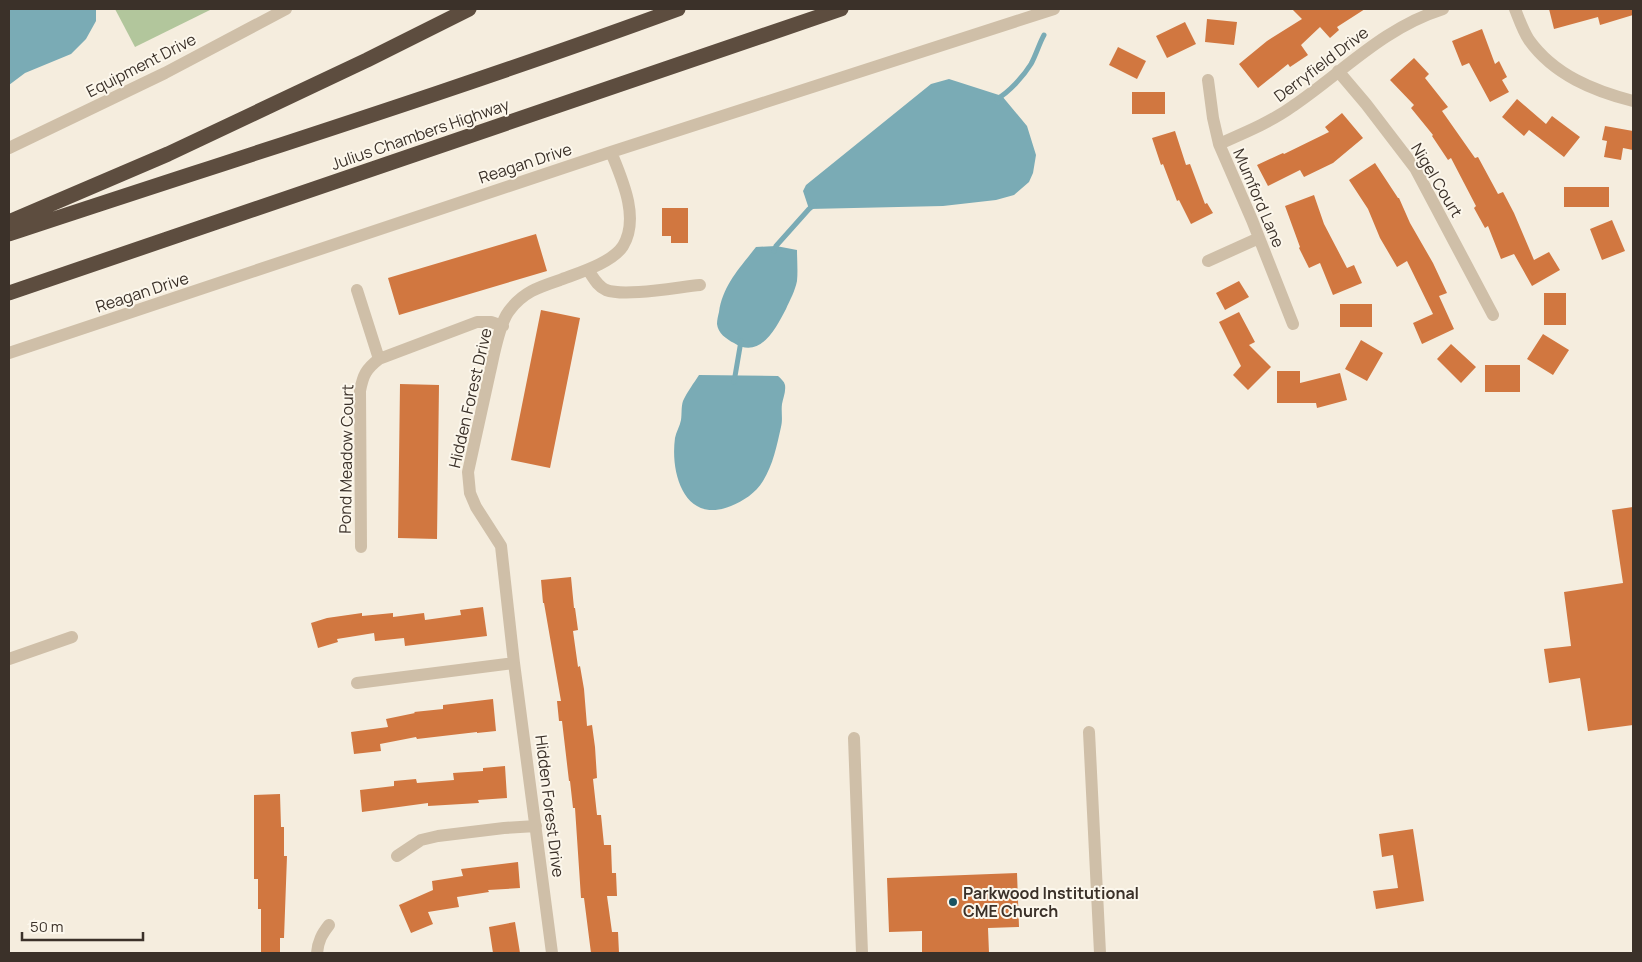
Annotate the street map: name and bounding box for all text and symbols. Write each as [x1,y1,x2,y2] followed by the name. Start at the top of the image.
[1269,21,1373,107] street label: Derryfield Drive
[82,28,200,102] street label: Equipment Drive
[328,93,513,175] street label: Julius Chambers Highway
[476,138,574,188] street label: Reagan Drive
[1406,139,1468,221] street label: Nigel Court
[1228,145,1290,251] street label: Mumford Lane
[93,267,191,317] street label: Reagan Drive
[443,326,497,470] street label: Hidden Forest Drive
[334,384,358,534] street label: Pond Meadow Court
[530,734,570,878] street label: Hidden Forest Drive
[963,882,1139,922] place label: Parkwood Institutional CME Church
[947,896,959,908] marker: Parkwood Institutional CME Church
[22,910,144,942] scale bar
[30,916,64,937] text: 50 m

